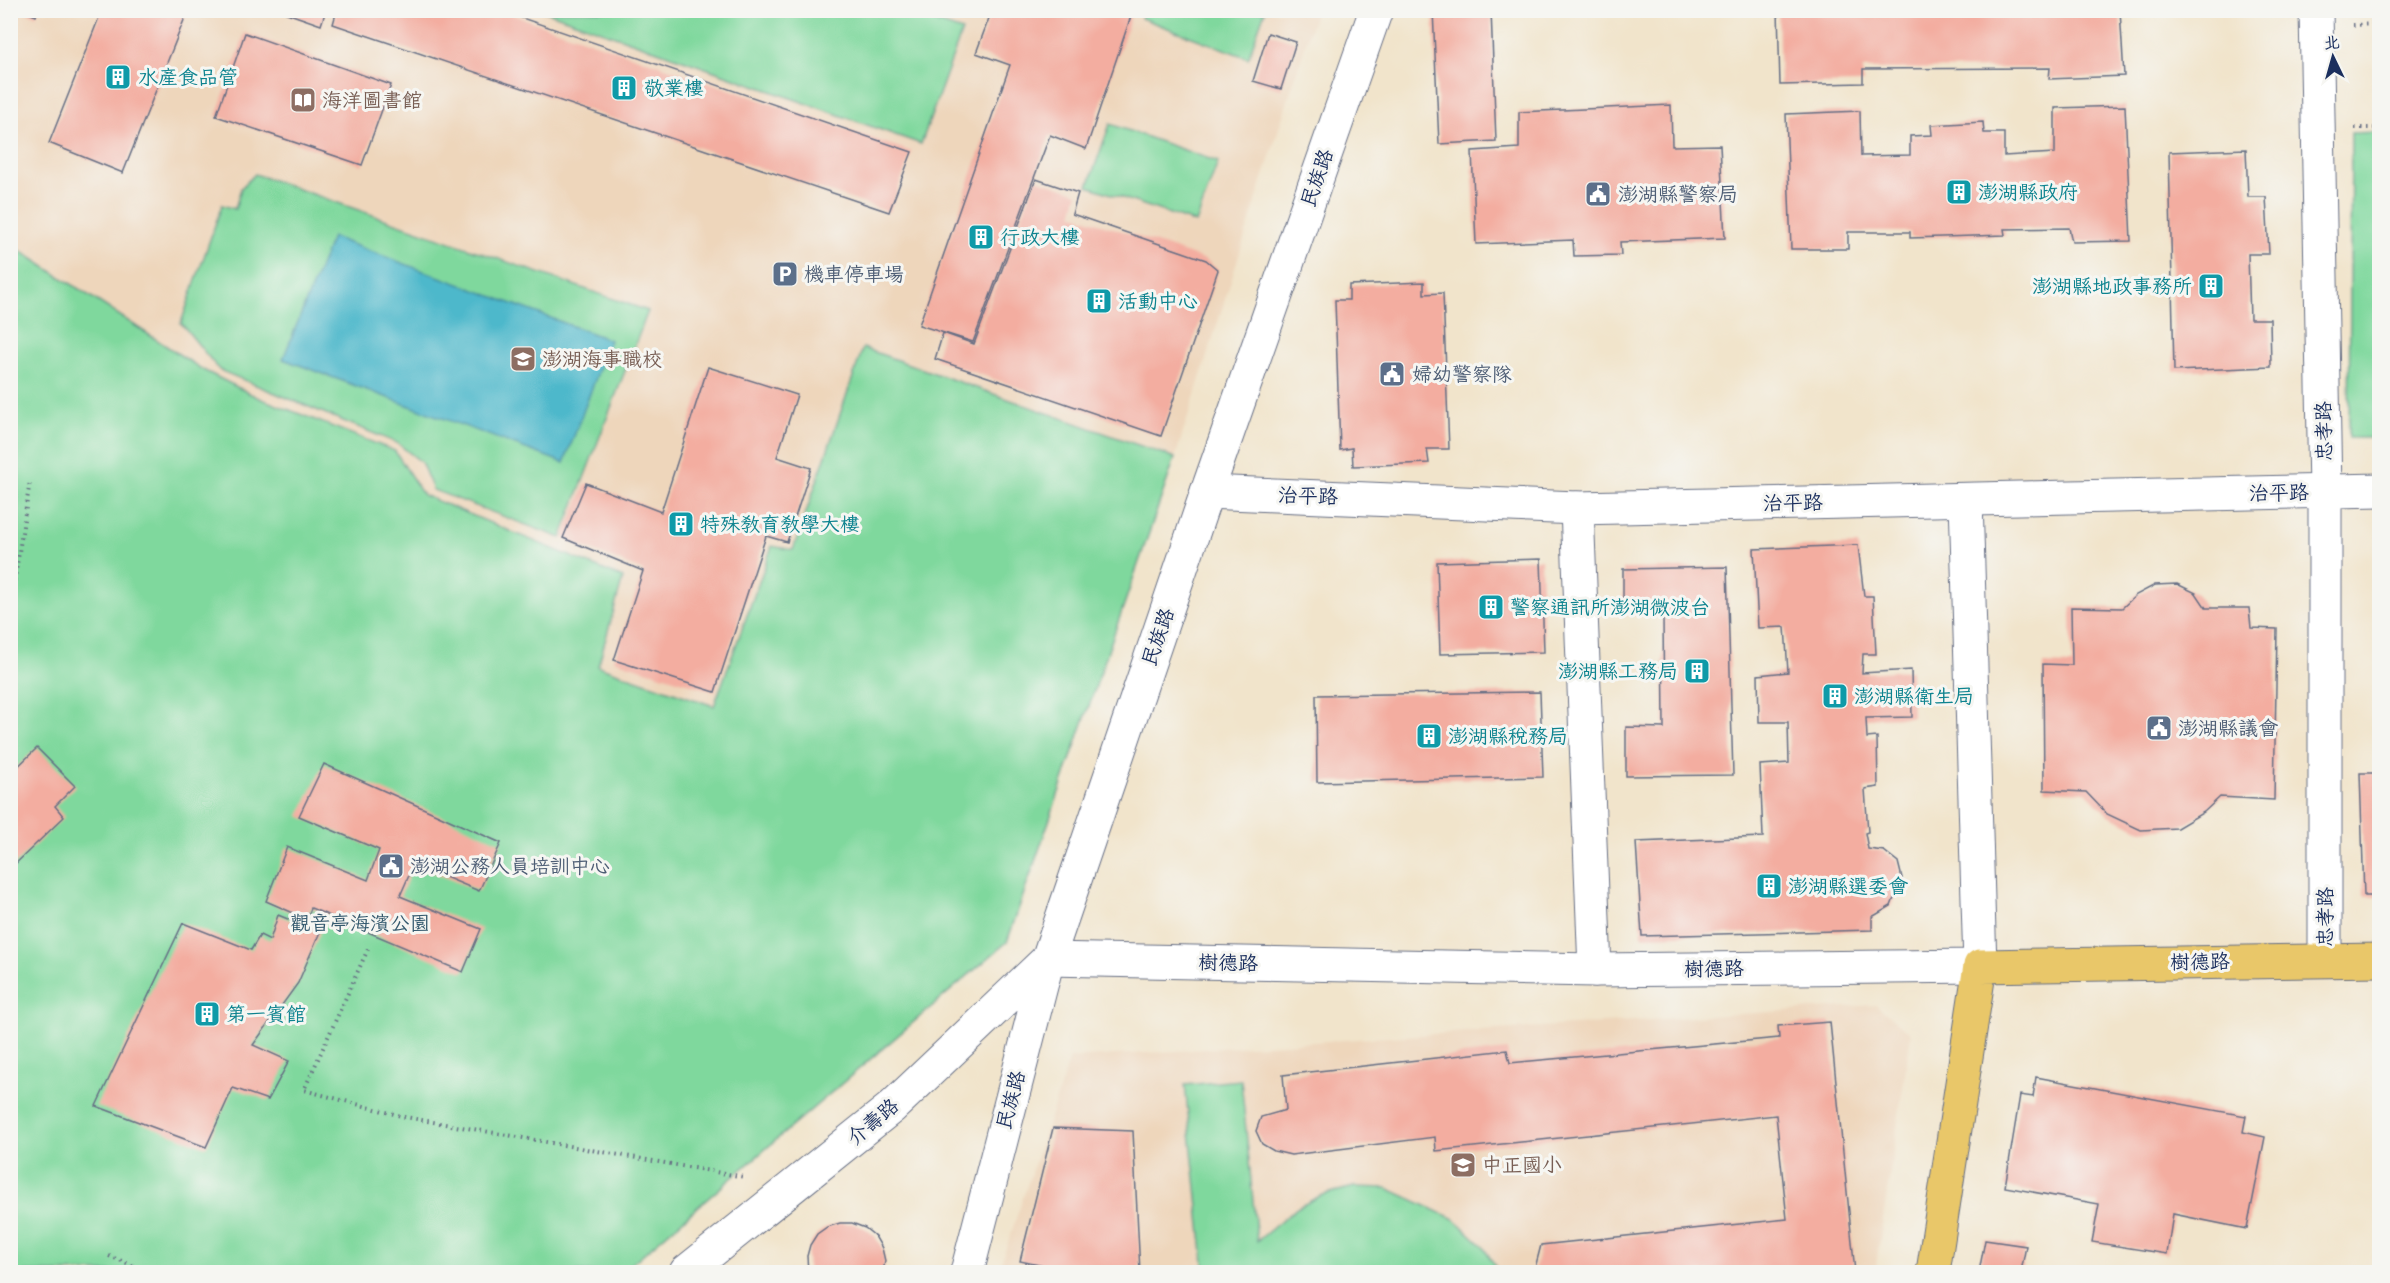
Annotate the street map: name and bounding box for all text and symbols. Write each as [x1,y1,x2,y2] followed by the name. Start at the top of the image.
[2303,27,2363,87] north arrow
[2322,27,2341,58] text: 北
[138,60,238,95] place label: 水產食品管
[103,62,133,92] building icon: 水產食品管
[644,71,704,106] place label: 敬業樓
[609,73,639,103] building icon: 敬業樓
[322,83,422,118] place label: 海洋圖書館
[288,85,318,115] library icon: 海洋圖書館
[1291,143,1344,212] street label: 民族路
[1978,175,2078,210] place label: 澎湖縣政府
[1618,177,1738,212] place label: 澎湖縣警察局
[1944,177,1974,207] building icon: 澎湖縣政府
[1583,179,1613,209] public building icon: 澎湖縣警察局
[1000,220,1080,255] place label: 行政大樓
[966,222,996,252] building icon: 行政大樓
[804,257,904,292] place label: 機車停車場
[770,259,800,289] parking icon: 機車停車場
[2032,269,2192,304] place label: 澎湖縣地政事務所
[2196,271,2226,301] building icon: 澎湖縣地政事務所
[1118,284,1198,319] place label: 活動中心
[1084,286,1114,316] building icon: 活動中心
[542,342,662,377] place label: 澎湖海事職校
[508,344,538,374] school or university icon: 澎湖海事職校
[1412,357,1512,392] place label: 婦幼警察隊
[1377,359,1407,389] public building icon: 婦幼警察隊
[2306,400,2342,461] street label: 忠孝路
[2249,475,2310,511] street label: 治平路
[1277,477,1340,515] street label: 治平路
[1763,485,1824,521] street label: 治平路
[700,507,860,542] place label: 特殊教育教學大樓
[666,509,696,539] building icon: 特殊教育教學大樓
[1510,590,1710,625] place label: 警察通訊所澎湖微波台
[1476,592,1506,622] building icon: 警察通訊所澎湖微波台
[1132,602,1185,671] street label: 民族路
[1558,654,1678,689] place label: 澎湖縣工務局
[1682,656,1712,686] building icon: 澎湖縣工務局
[1854,679,1974,714] place label: 澎湖縣衛生局
[1820,681,1850,711] building icon: 澎湖縣衛生局
[2178,711,2279,746] place label: 澎湖縣議會
[2144,713,2174,743] public building icon: 澎湖縣議會
[1448,719,1568,754] place label: 澎湖縣稅務局
[1414,721,1444,751] building icon: 澎湖縣稅務局
[410,849,610,884] place label: 澎湖公務人員培訓中心
[376,851,406,881] public building icon: 澎湖公務人員培訓中心
[1788,869,1909,904] place label: 澎湖縣選委會
[1754,871,1784,901] building icon: 澎湖縣選委會
[2308,886,2343,947] street label: 忠孝路
[290,906,430,941] park label: 觀音亭海濱公園
[2170,944,2231,980] street label: 樹德路
[1198,945,1259,981] street label: 樹德路
[1684,951,1745,987] street label: 樹德路
[226,997,306,1032] place label: 第一賓館
[192,999,222,1029] building icon: 第一賓館
[986,1066,1036,1134] street label: 民族路
[839,1089,908,1155] street label: 介壽路
[1482,1148,1562,1183] place label: 中正國小
[1448,1150,1478,1180] school or university icon: 中正國小

